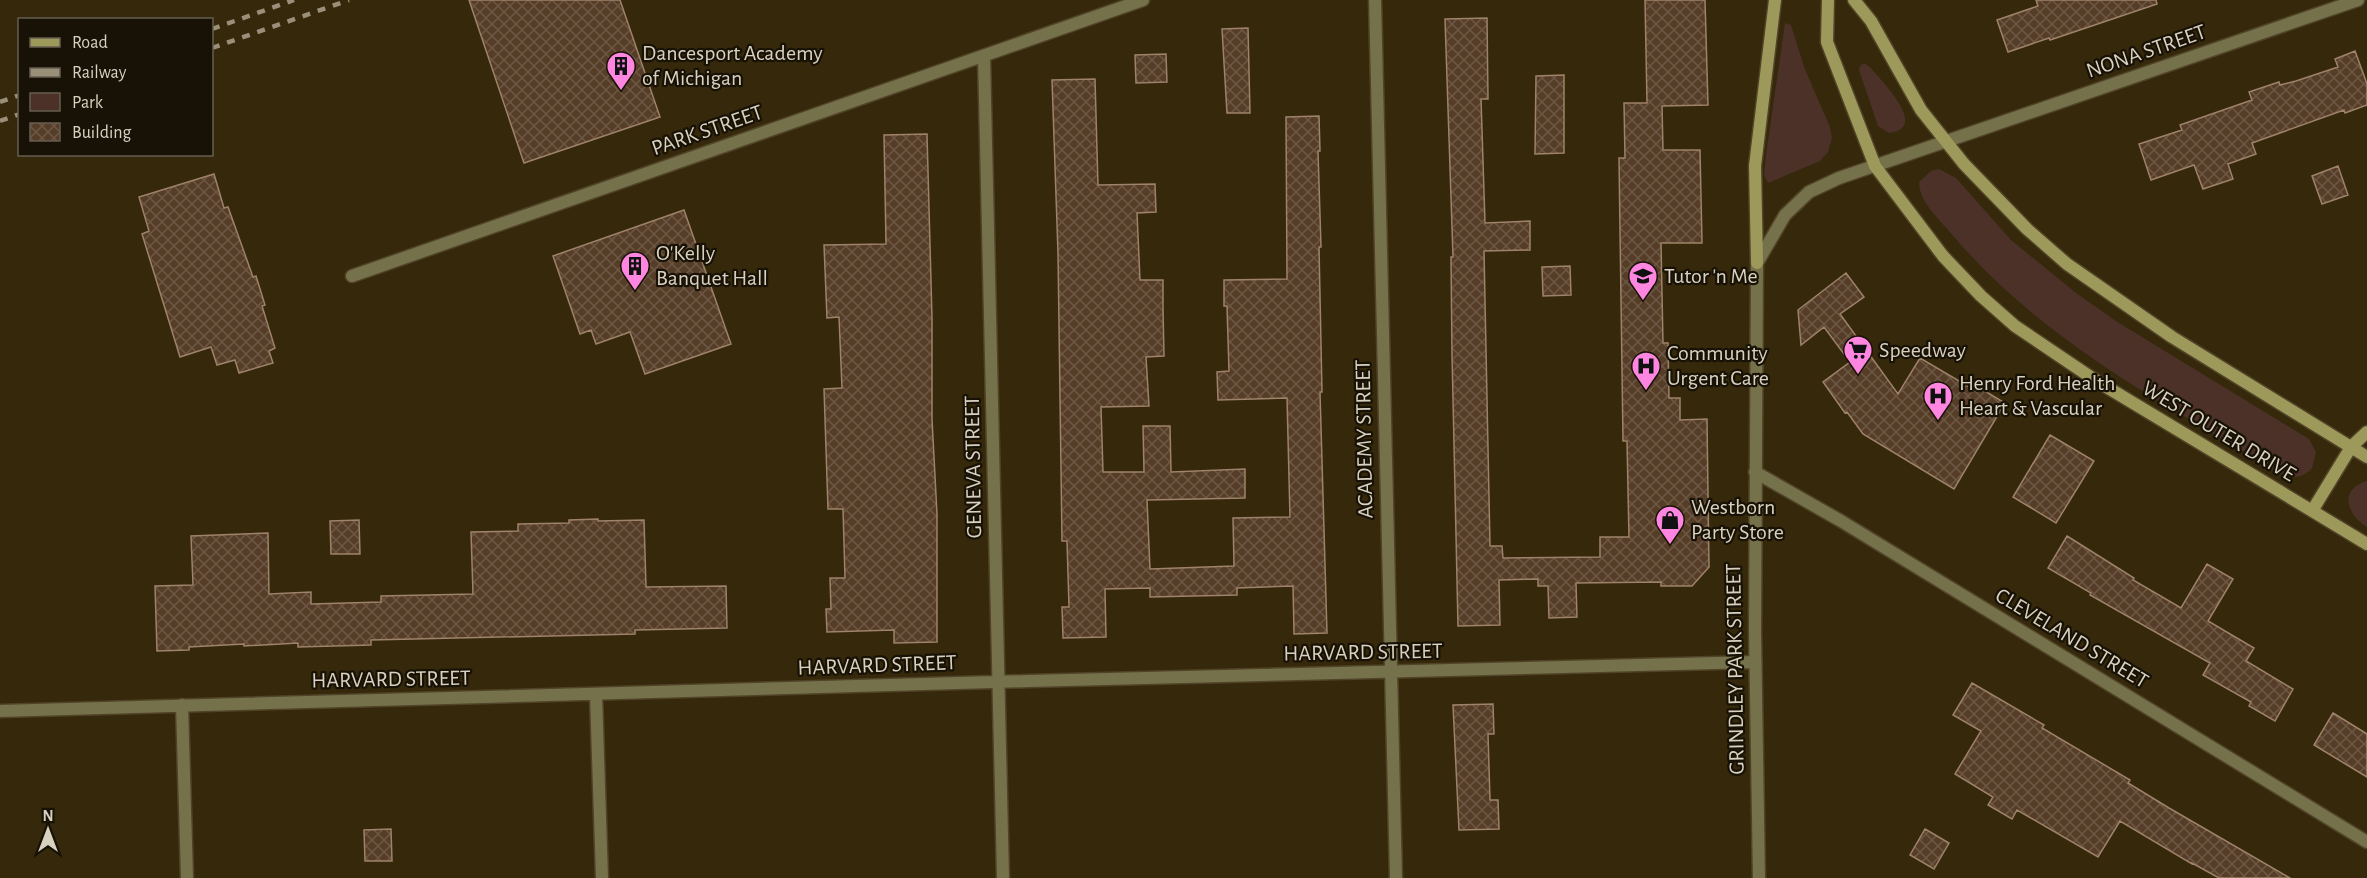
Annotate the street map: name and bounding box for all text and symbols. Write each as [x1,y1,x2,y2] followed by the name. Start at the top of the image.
[18,18,213,156] legend
[2083,20,2209,82] street label: NONA STREET
[72,34,108,52] text: Road
[642,42,823,89] place label: Dancesport Academy of Michigan
[605,50,637,92] building icon: Dancesport Academy of Michigan
[72,64,127,82] text: Railway
[72,94,104,112] text: Park
[649,101,766,159] street label: PARK STREET
[72,124,132,142] text: Building
[656,242,768,289] place label: O'Kelly Banquet Hall
[619,250,651,292] building icon: O'Kelly Banquet Hall
[1627,260,1659,302] school or university icon: Tutor 'n Me
[1664,265,1758,287] place label: Tutor 'n Me
[1842,334,1874,376] supermarket icon: Speedway
[1879,339,1967,361] place label: Speedway
[1667,342,1769,389] place label: Community Urgent Care
[1630,350,1662,392] hospital icon: Community Urgent Care
[1352,359,1376,519] street label: ACADEMY STREET
[1959,372,2116,419] place label: Henry Ford Health Heart & Vascular
[2138,377,2300,486] street label: WEST OUTER DRIVE
[1922,380,1954,422] hospital icon: Henry Ford Health Heart & Vascular
[961,395,985,539] street label: GENEVA STREET
[1691,496,1784,543] place label: Westborn Party Store
[1654,504,1686,546] shop icon: Westborn Party Store
[1722,563,1748,775] street label: GRINDLEY PARK STREET
[1992,584,2152,692] street label: CLEVELAND STREET
[1283,640,1443,664] street label: HARVARD STREET
[797,651,957,679] street label: HARVARD STREET
[311,667,471,691] street label: HARVARD STREET
[18,800,78,860] north arrow
[42,808,54,824] text: N

